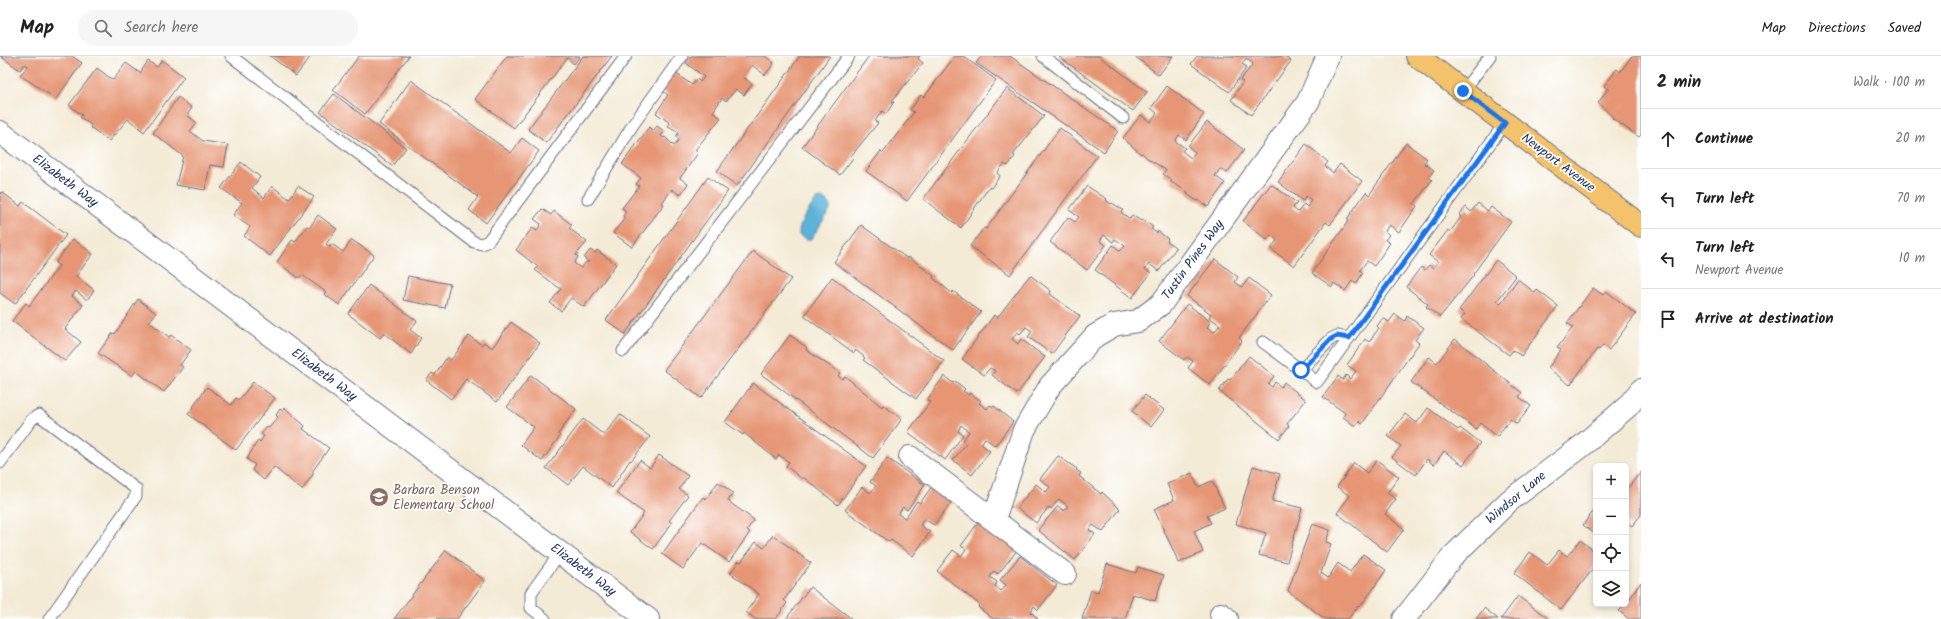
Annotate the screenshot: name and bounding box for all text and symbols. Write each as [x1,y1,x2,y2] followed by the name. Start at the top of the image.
[78,10,358,46] search box
[20,13,54,43] text: Map
[124,16,198,40] text: Search here
[92,17,114,39] icon: search
[1761,17,1786,39] text: Map
[1808,17,1866,39] text: Directions
[1888,17,1921,39] text: Saved
[1657,69,1701,96] text: 2 min
[1853,72,1925,93] text: Walk · 100 m
[1454,82,1472,100] route end
[1695,127,1753,151] text: Continue
[1516,128,1600,198] street label: Newport Avenue
[1657,128,1679,150] icon: ahead
[1895,128,1925,149] text: 20 m
[28,149,103,213] street label: Elizabeth Way
[1695,187,1755,211] text: Turn left
[1657,188,1679,210] icon: left
[1897,188,1925,209] text: 70 m
[1157,215,1230,305] street label: Tustin Pines Way
[1695,236,1755,260] text: Turn left
[1657,248,1679,270] icon: left
[1899,248,1925,269] text: 10 m
[1695,260,1783,281] text: Newport Avenue
[1695,307,1834,331] text: Arrive at destination
[1657,308,1679,330] icon: arrive
[287,343,362,407] street label: Elizabeth Way
[1292,361,1310,379] route start
[1593,463,1629,607] map controls
[1593,463,1629,499] button: +
[1481,466,1551,530] street label: Windsor Lane
[393,480,494,516] place label: Barbara Benson Elementary School
[368,486,390,508] school or university icon: Barbara Benson Elementary School
[1593,499,1629,535] button: −
[1593,535,1629,571] button: locate
[546,538,621,602] street label: Elizabeth Way
[1593,571,1629,607] button: layers

